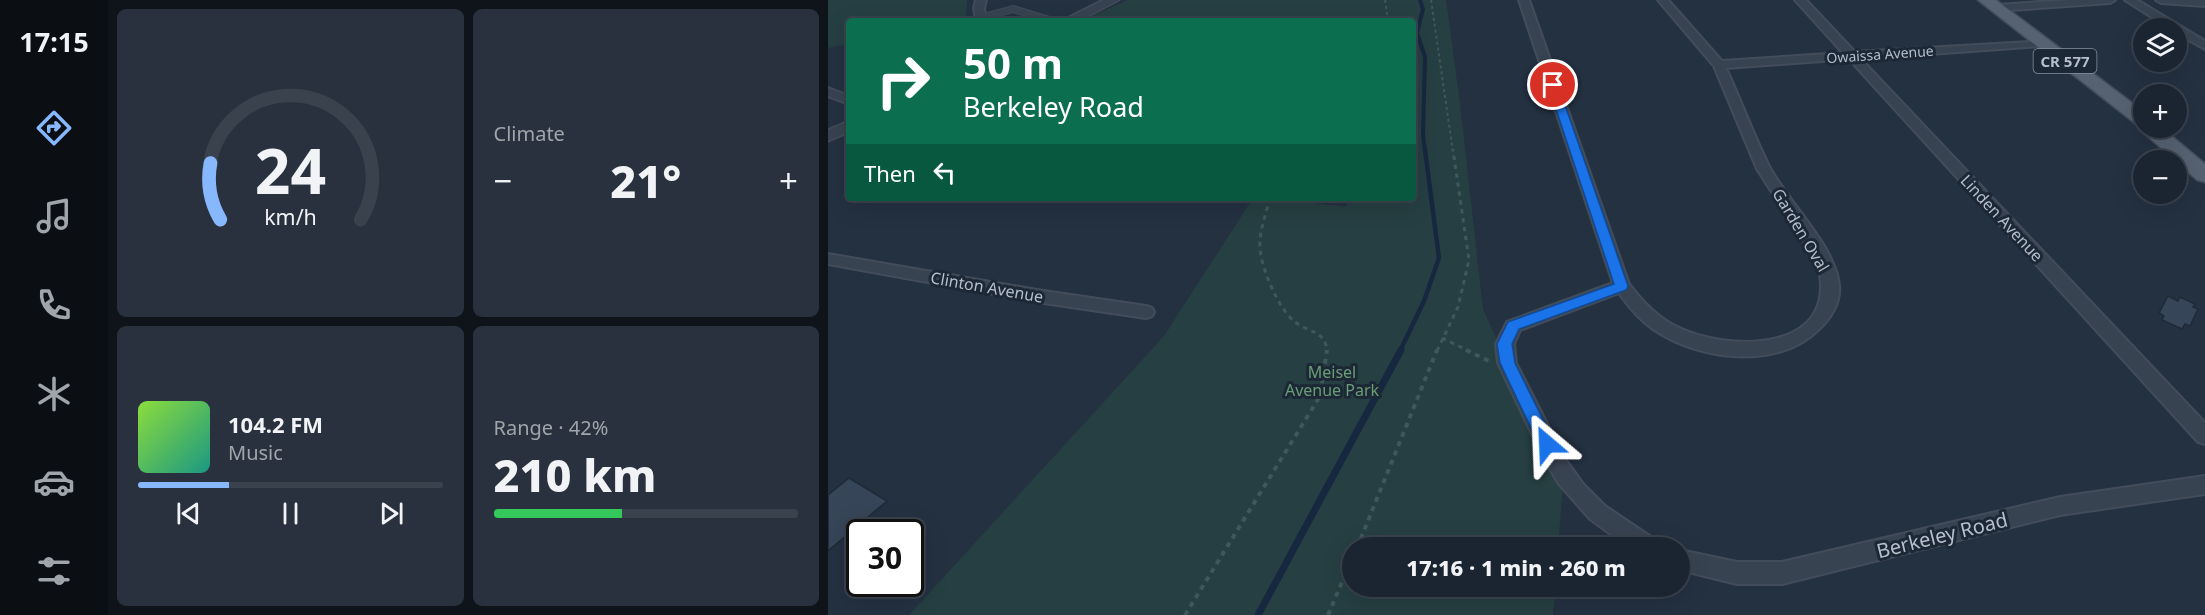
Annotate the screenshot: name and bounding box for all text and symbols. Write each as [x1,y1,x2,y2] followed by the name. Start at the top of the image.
[2133,18,2187,204] map controls
[2133,18,2187,72] button: layers
[19,23,89,60] text: 17:15
[963,34,1063,91] text: 50 m
[1826,41,1934,67] street label: Owaissa Avenue
[864,42,942,120] icon: right
[2034,49,2096,73] road number: CR 577
[1527,59,1578,110] pin
[1536,68,1569,101] icon: arrive
[2133,84,2187,138] button: +
[963,88,1144,125] text: Berkeley Road
[33,107,75,149] icon: directions
[494,120,565,147] text: Climate
[255,127,326,212] text: 24
[610,150,681,211] text: 21°
[2133,150,2187,204] button: −
[928,156,961,189] icon: left
[494,158,512,203] text: −
[779,158,798,203] text: +
[864,158,916,188] text: Then
[1956,170,2048,266] street label: Linden Avenue
[1767,184,1835,276] street label: Garden Oval
[33,195,75,237] icon: music
[264,202,317,231] text: km/h
[929,266,1045,308] street label: Clinton Avenue
[33,284,75,326] icon: phone
[1285,361,1380,401] park label: Meisel Avenue Park
[33,373,75,415] icon: climate
[228,409,323,439] text: 104.2 FM
[1515,412,1579,476] position arrow
[494,414,608,441] text: Range · 42%
[228,439,283,466] text: Music
[494,444,656,505] text: 210 km
[33,461,75,503] icon: car
[172,497,205,530] icon: previous
[274,497,307,530] icon: pause
[375,497,408,530] icon: next
[1874,506,2010,564] street label: Berkeley Road
[846,519,924,597] speed limit sign: 30
[33,550,75,592] icon: filters
[1406,552,1626,582] text: 17:16 · 1 min · 260 m

